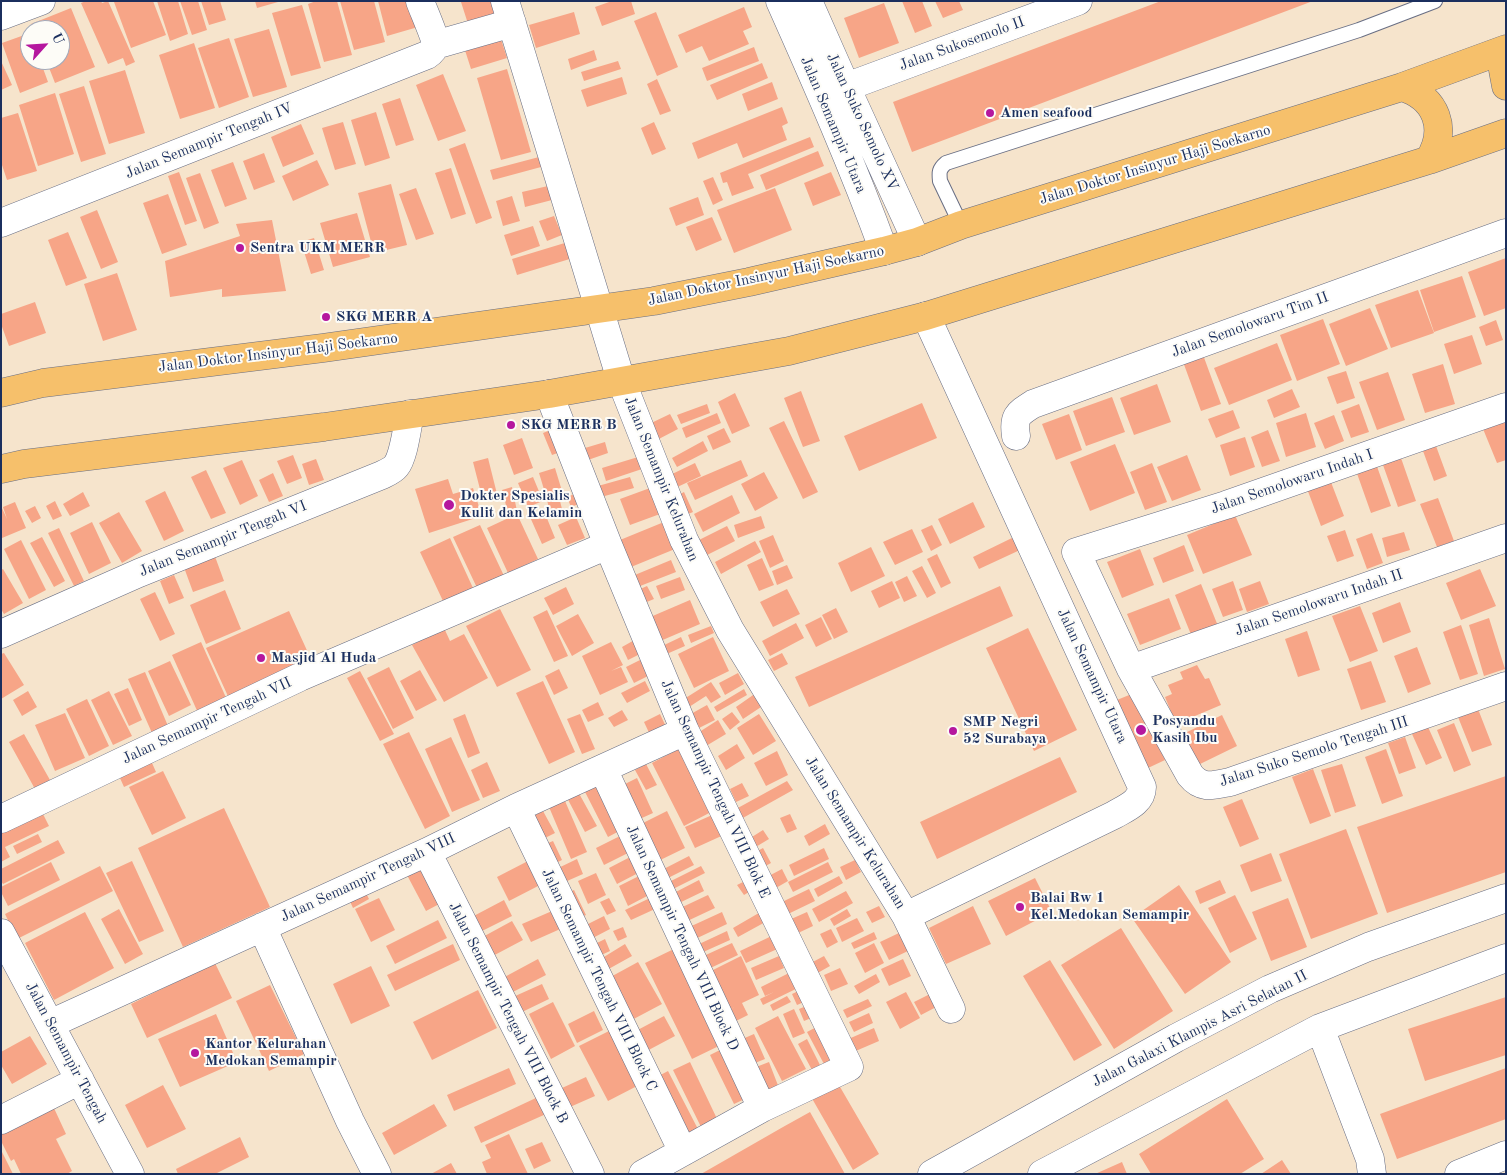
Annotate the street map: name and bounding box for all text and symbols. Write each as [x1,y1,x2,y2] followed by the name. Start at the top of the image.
[897,13,1027,75] street label: Jalan Sukosemolo II
[20,20,70,70] north arrow
[49,31,66,47] text: U
[822,50,902,194] street label: Jalan Suko Semolo XV
[796,54,870,196] street label: Jalan Semampir Utara
[123,99,295,183] street label: Jalan Semampir Tengah IV
[1000,104,1093,122] place label: Amen seafood
[984,107,996,119] marker: Amen seafood
[1037,121,1273,209] street label: Jalan Doktor Insinyur Haji Soekarno
[250,239,385,257] place label: Sentra UKM MERR
[234,242,246,254] marker: Sentra UKM MERR
[646,242,886,310] street label: Jalan Doktor Insinyur Haji Soekarno
[1169,288,1331,362] street label: Jalan Semolowaru Tim II
[336,308,432,326] place label: SKG MERR A
[320,311,332,323] marker: SKG MERR A
[157,329,399,377] street label: Jalan Doktor Insinyur Haji Soekarno
[620,394,702,564] street label: Jalan Semampir Kelurahan
[521,416,617,434] place label: SKG MERR B
[505,419,517,431] marker: SKG MERR B
[1208,446,1376,518] street label: Jalan Semolowaru Indah I
[460,487,582,522] place label: Dokter Spesialis Kulit dan Kelamin
[137,497,309,581] street label: Jalan Semampir Tengah VI
[442,498,456,512] marker: Dokter Spesialis Kulit dan Kelamin
[1233,566,1405,640] street label: Jalan Semolowaru Indah II
[1053,606,1131,746] street label: Jalan Semampir Utara
[271,649,376,667] place label: Masjid Al Huda
[255,652,267,664] marker: Masjid Al Huda
[119,674,295,768] street label: Jalan Semampir Tengah VII
[656,677,774,901] street label: Jalan Semampir Tengah VIII Blok E
[1152,712,1217,747] place label: Posyandu Kasih Ibu
[963,713,1046,748] place label: SMP Negri 52 Surabaya
[1217,713,1411,791] street label: Jalan Suko Semolo Tengah III
[1134,723,1148,737] marker: Posyandu Kasih Ibu
[947,725,959,737] marker: SMP Negri 52 Surabaya
[801,753,909,913] street label: Jalan Semampir Kelurahan
[622,822,742,1054] street label: Jalan Semampir Tengah VIII Block D
[278,830,458,926] street label: Jalan Semampir Tengah VIII
[537,866,661,1094] street label: Jalan Semampir Tengah VIII Block C
[1030,889,1189,924] place label: Balai Rw 1 Kel.Medokan Semampir
[444,899,572,1127] street label: Jalan Semampir Tengah VIII Block B
[1014,901,1026,913] marker: Balai Rw 1 Kel.Medokan Semampir
[1089,967,1311,1091] street label: Jalan Galaxi Klampis Asri Selatan II
[21,979,111,1127] street label: Jalan Semampir Tengah
[205,1035,337,1070] place label: Kantor Kelurahan Medokan Semampir
[189,1047,201,1059] marker: Kantor Kelurahan Medokan Semampir

